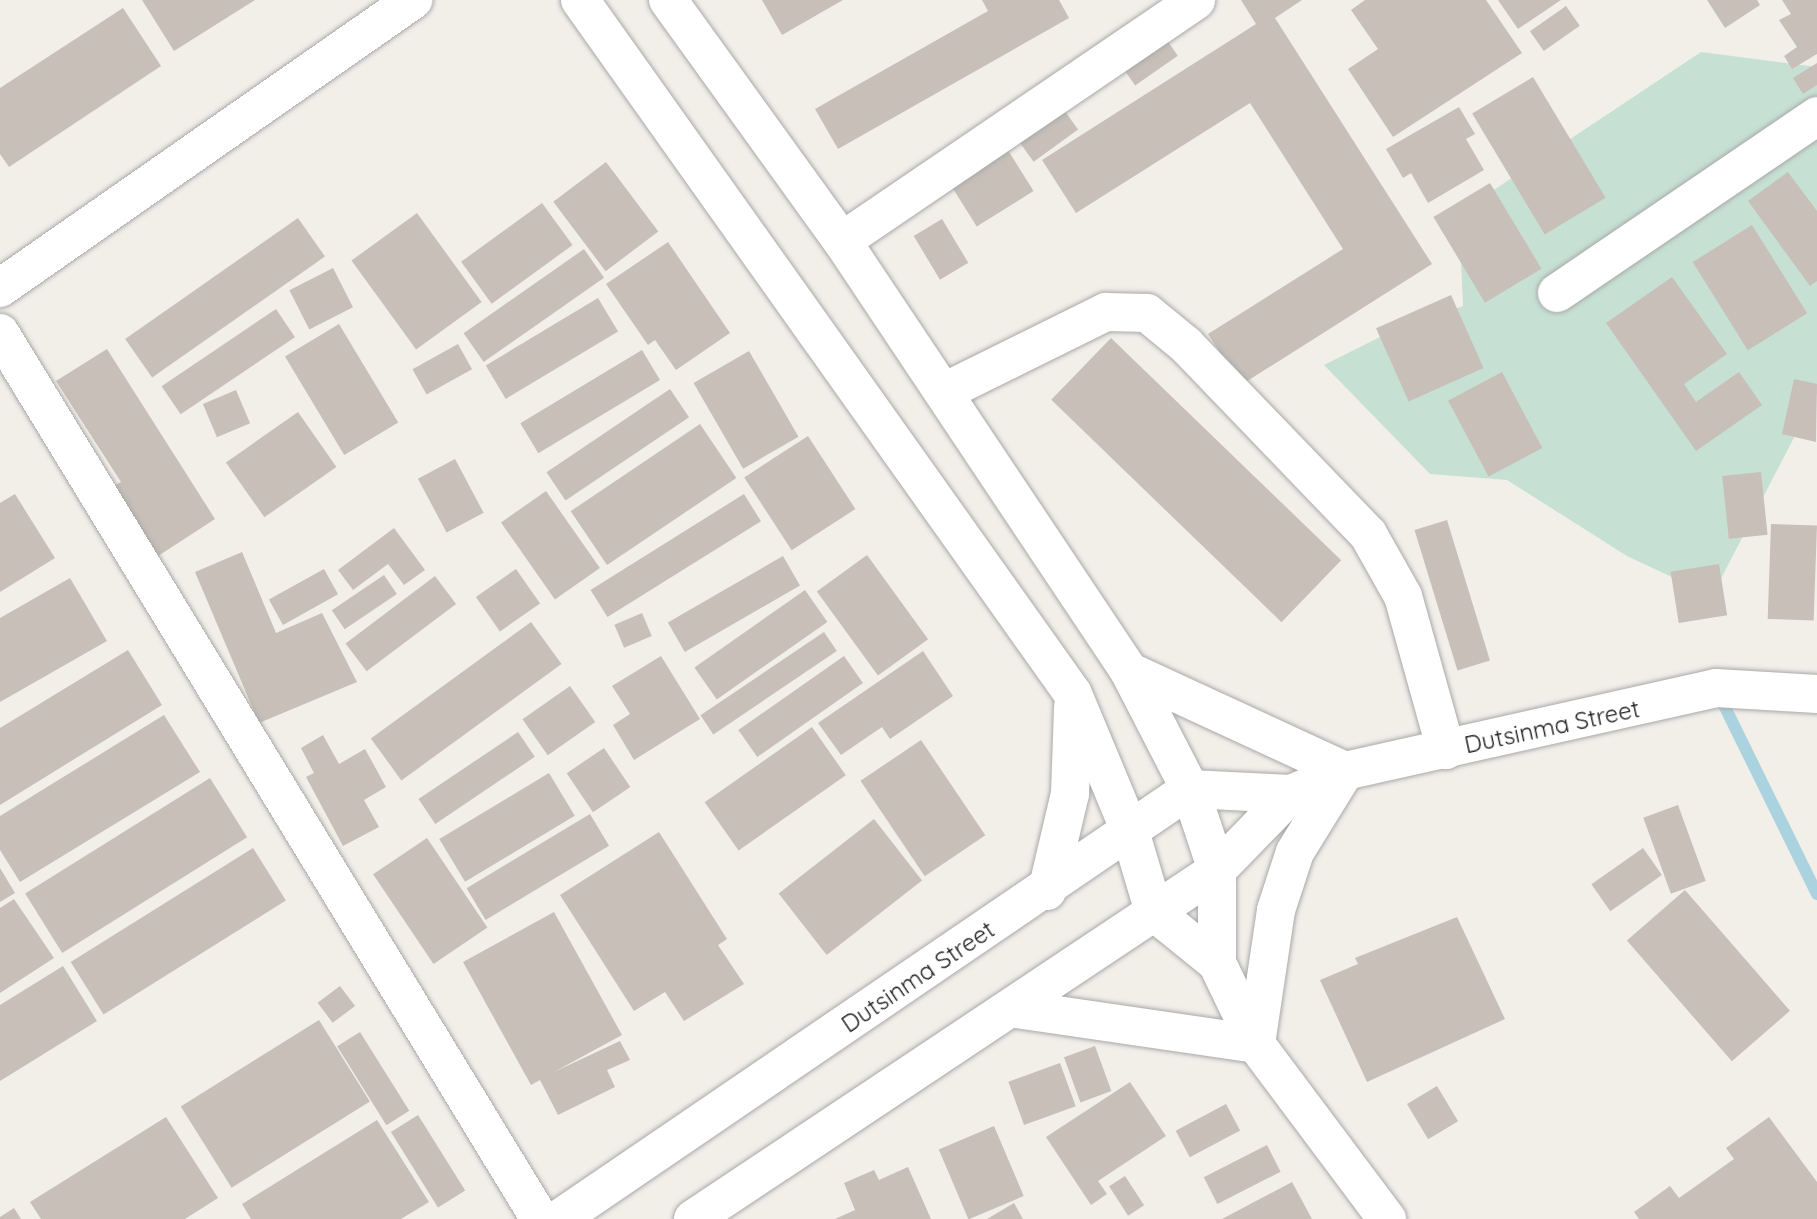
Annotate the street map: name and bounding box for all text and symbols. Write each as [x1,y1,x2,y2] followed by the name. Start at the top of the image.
[1462,694,1642,760] street label: Dutsinma Street
[836,915,1000,1039] street label: Dutsinma Street

